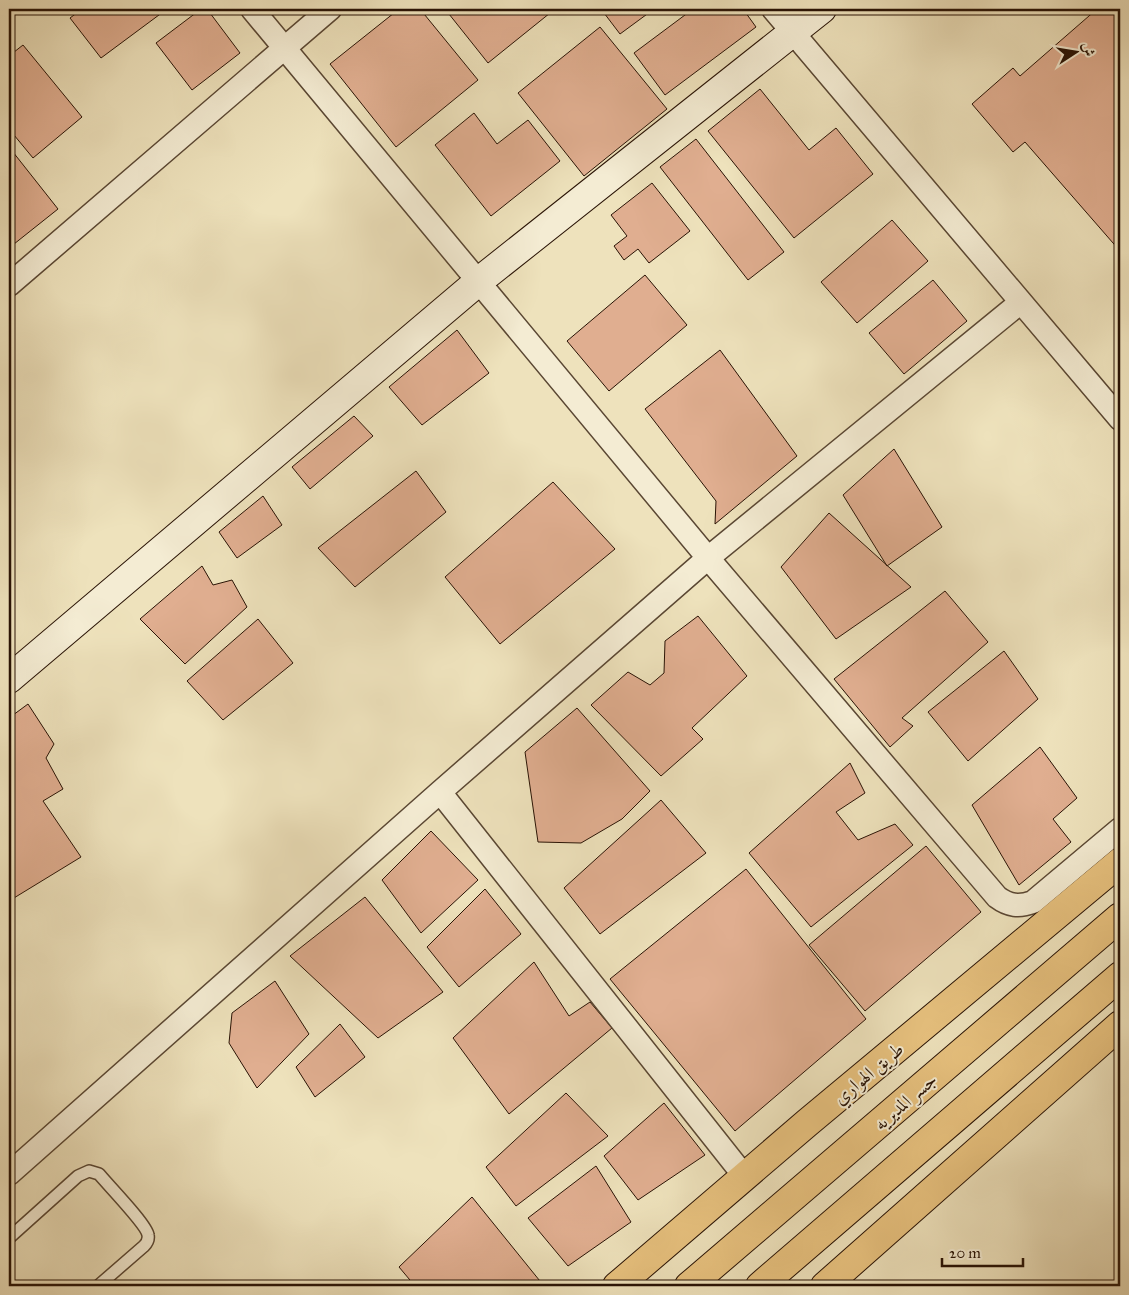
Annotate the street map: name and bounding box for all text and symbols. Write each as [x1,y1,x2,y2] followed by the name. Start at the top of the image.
[1052,28,1102,78] north arrow
[1078,41,1098,58] text: ش
[829,1037,911,1112] street label: طريق الهواري
[869,1068,942,1136] street label: جسر المديريه
[942,1235,1023,1267] scale bar
[949,1244,981,1262] text: 20 m

